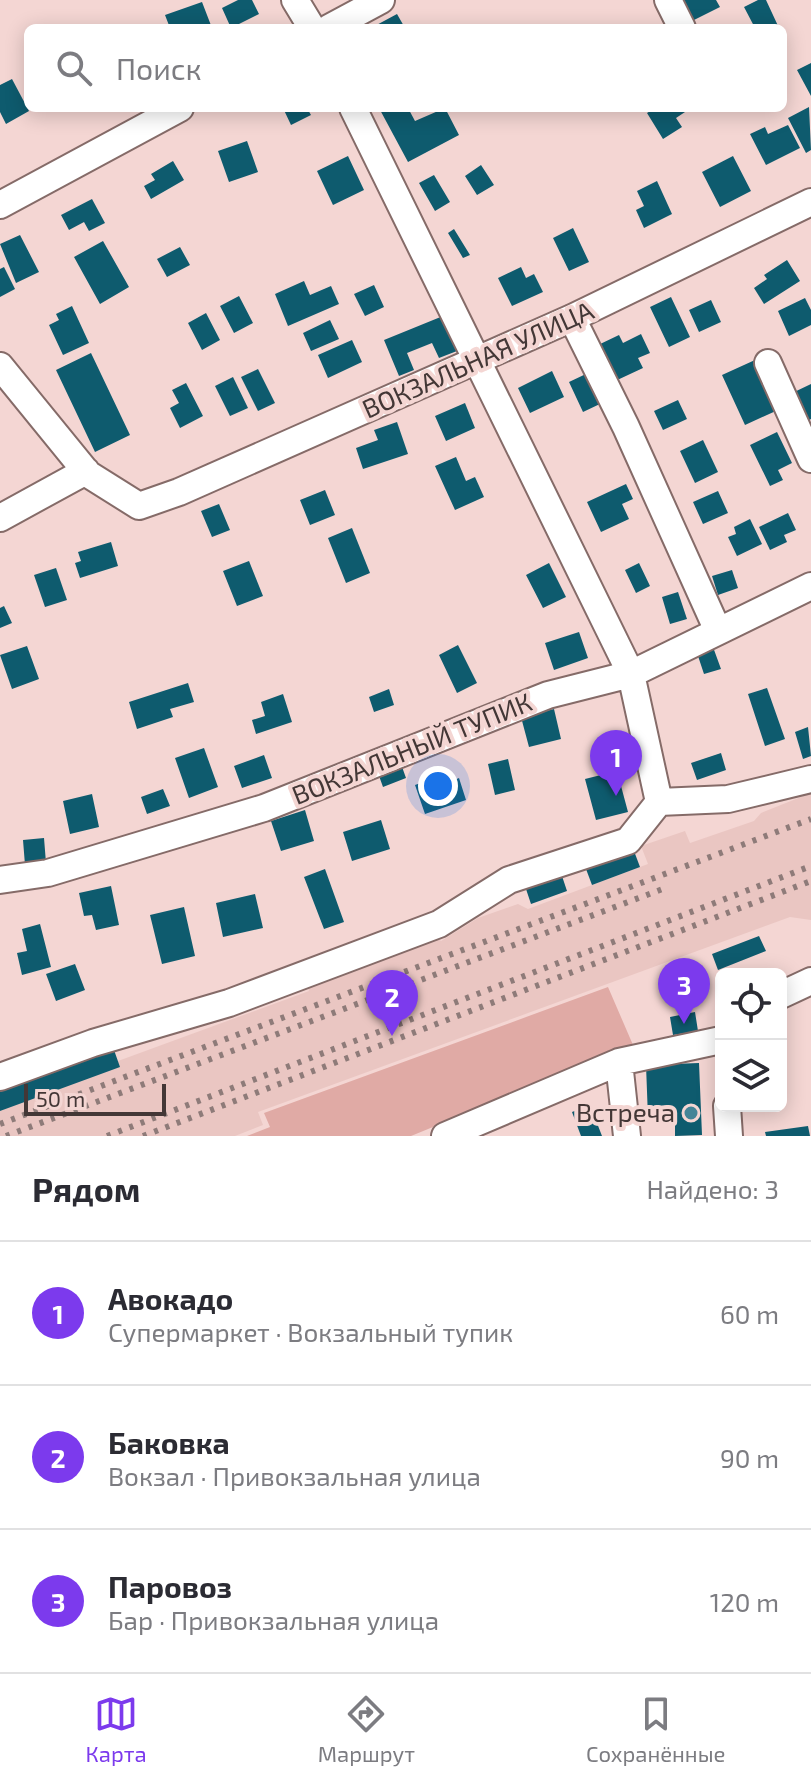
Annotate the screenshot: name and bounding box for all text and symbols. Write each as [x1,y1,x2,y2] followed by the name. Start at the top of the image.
[24,24,787,112] search box
[52,46,96,90] icon: search
[116,50,202,86] text: Поиск
[357,294,598,424] street label: ВОКЗАЛЬНАЯ УЛИЦА
[287,685,536,810] street label: ВОКЗАЛЬНЫЙ ТУПИК
[590,730,642,796] pin: 1
[418,766,458,806] your location
[658,958,710,1024] pin: 3
[715,968,787,1112] map controls
[715,968,787,1040] button: locate
[366,970,418,1036] pin: 2
[715,1040,787,1112] button: layers
[24,1080,166,1116] scale bar
[36,1085,85,1111] text: 50 m
[576,1096,675,1127] place label: Встреча
[682,1104,700,1122] marker: Встреча
[32,1168,140,1209] text: Рядом
[646,1173,779,1204] text: Найдено: 3
[108,1280,233,1316] text: Авокадо
[52,1298,64,1329] text: 1
[720,1298,779,1329] text: 60 m
[108,1316,513,1347] text: Супермаркет · Вокзальный тупик
[108,1424,230,1460] text: Баковка
[50,1442,66,1473] text: 2
[720,1442,779,1473] text: 90 m
[108,1460,481,1491] text: Вокзал · Привокзальная улица
[108,1568,232,1604] text: Паровоз
[51,1586,65,1617] text: 3
[710,1586,779,1617] text: 120 m
[108,1604,439,1635] text: Бар · Привокзальная улица
[86,1692,147,1766] tab: Карта
[318,1692,415,1766] tab: Маршрут
[586,1692,725,1766] tab: Сохранённые

